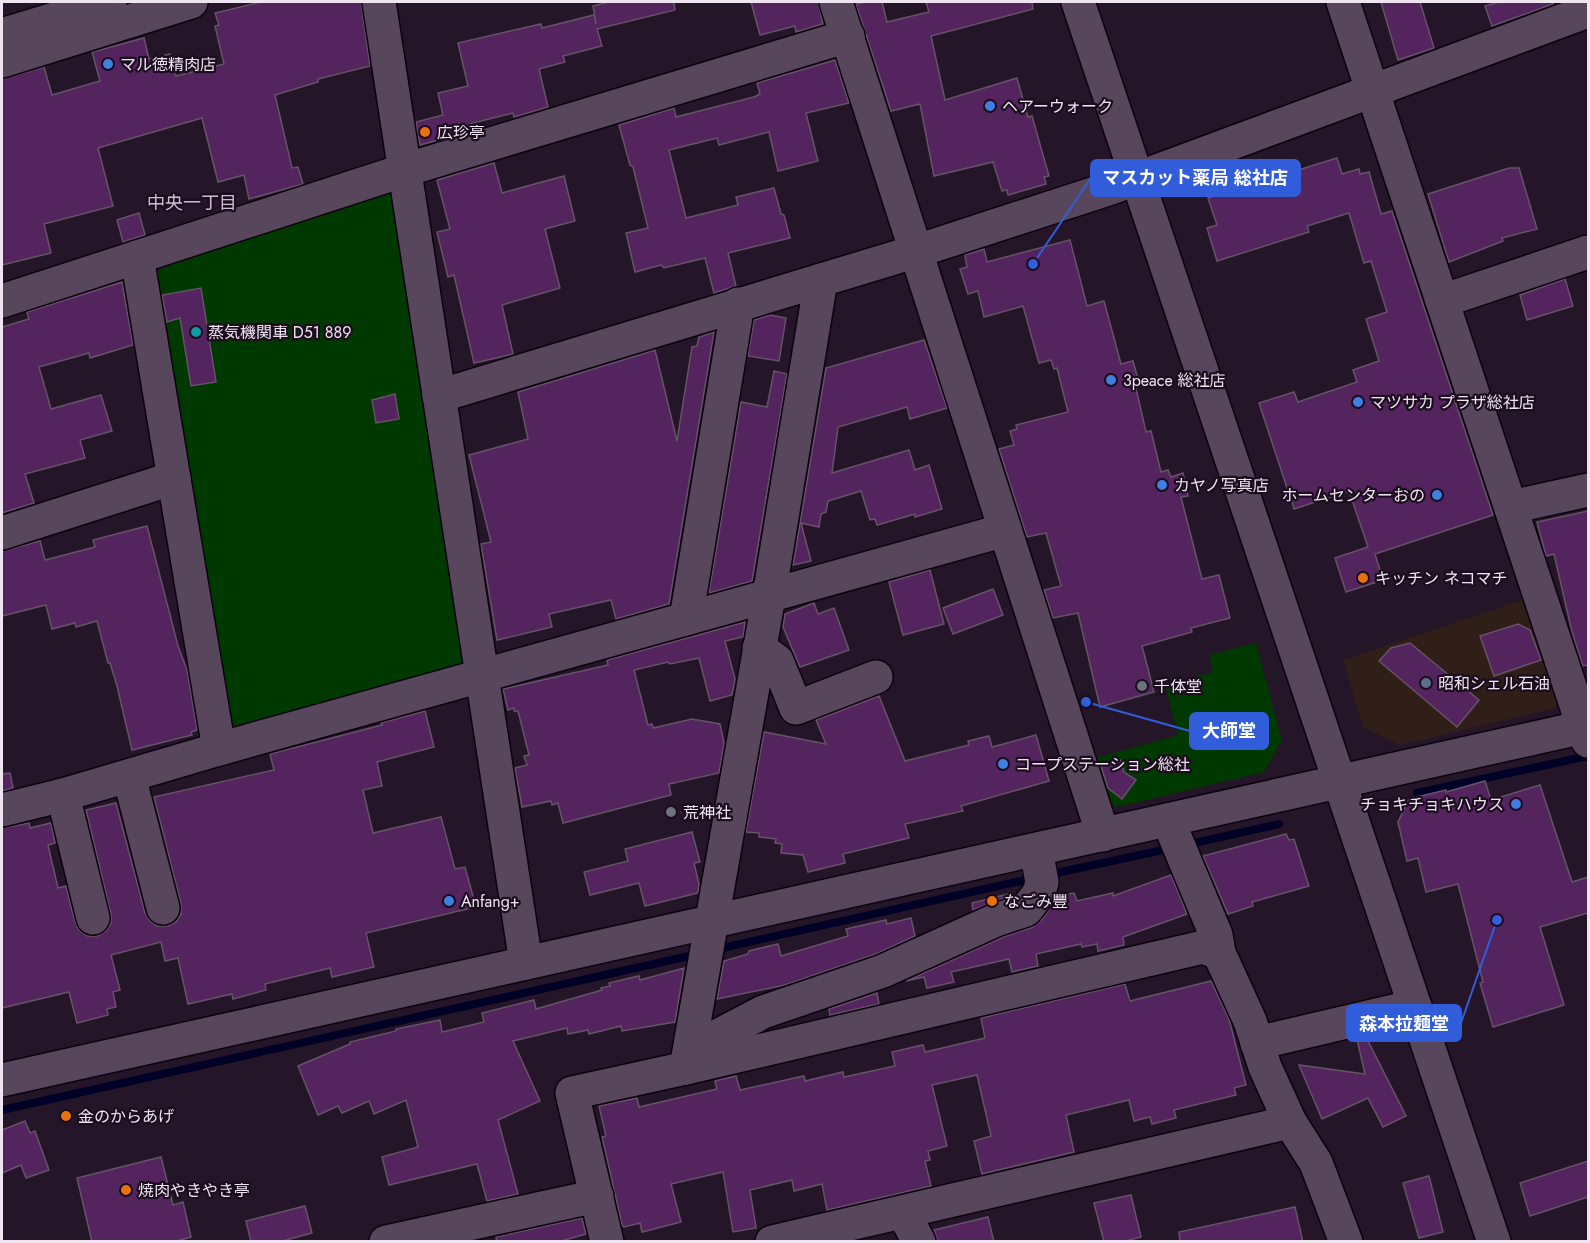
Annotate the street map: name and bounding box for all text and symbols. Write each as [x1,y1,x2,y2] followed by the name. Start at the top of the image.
[120,53,216,76] place label: マル徳精肉店
[101,57,115,71] marker: マル徳精肉店
[1002,95,1113,118] place label: ヘアーウォーク
[983,99,997,113] marker: ヘアーウォーク
[437,121,485,144] place label: 広珍亭
[418,125,432,139] marker: 広珍亭
[1091,160,1300,196] callout: マスカット薬局 総社店
[1102,165,1288,191] text: マスカット薬局 総社店
[147,190,237,216] district label: 中央一丁目
[208,321,351,344] place label: 蒸気機関車 D51 889
[189,325,203,339] marker: 蒸気機関車 D51 889
[1123,369,1225,392] place label: 3peace 総社店
[1104,373,1118,387] marker: 3peace 総社店
[1370,391,1535,414] place label: マツサカ プラザ総社店
[1351,395,1365,409] marker: マツサカ プラザ総社店
[1174,474,1269,497] place label: カヤノ写真店
[1155,478,1169,492] marker: カヤノ写真店
[1281,484,1425,507] place label: ホームセンターおの
[1430,488,1444,502] marker: ホームセンターおの
[1375,567,1507,590] place label: キッチン ネコマチ
[1356,571,1370,585] marker: キッチン ネコマチ
[1438,672,1550,695] place label: 昭和シェル石油
[1154,675,1202,698] place label: 千体堂
[1419,676,1433,690] marker: 昭和シェル石油
[1135,679,1149,693] marker: 千体堂
[1190,713,1268,749] callout: 大師堂
[1202,718,1256,744] text: 大師堂
[1015,753,1190,776] place label: コープステーション総社
[996,757,1010,771] marker: コープステーション総社
[1360,793,1504,816] place label: チョキチョキハウス
[1509,797,1523,811] marker: チョキチョキハウス
[683,801,731,824] place label: 荒神社
[664,805,678,819] marker: 荒神社
[461,890,520,913] place label: Anfang+
[1004,890,1068,913] place label: なごみ豐
[442,894,456,908] marker: Anfang+
[985,894,999,908] marker: なごみ豐
[1347,1005,1461,1041] callout: 森本拉麺堂
[1359,1011,1449,1037] text: 森本拉麺堂
[78,1105,174,1128] place label: 金のからあげ
[59,1109,73,1123] marker: 金のからあげ
[138,1179,250,1202] place label: 焼肉やきやき亭
[119,1183,133,1197] marker: 焼肉やきやき亭

